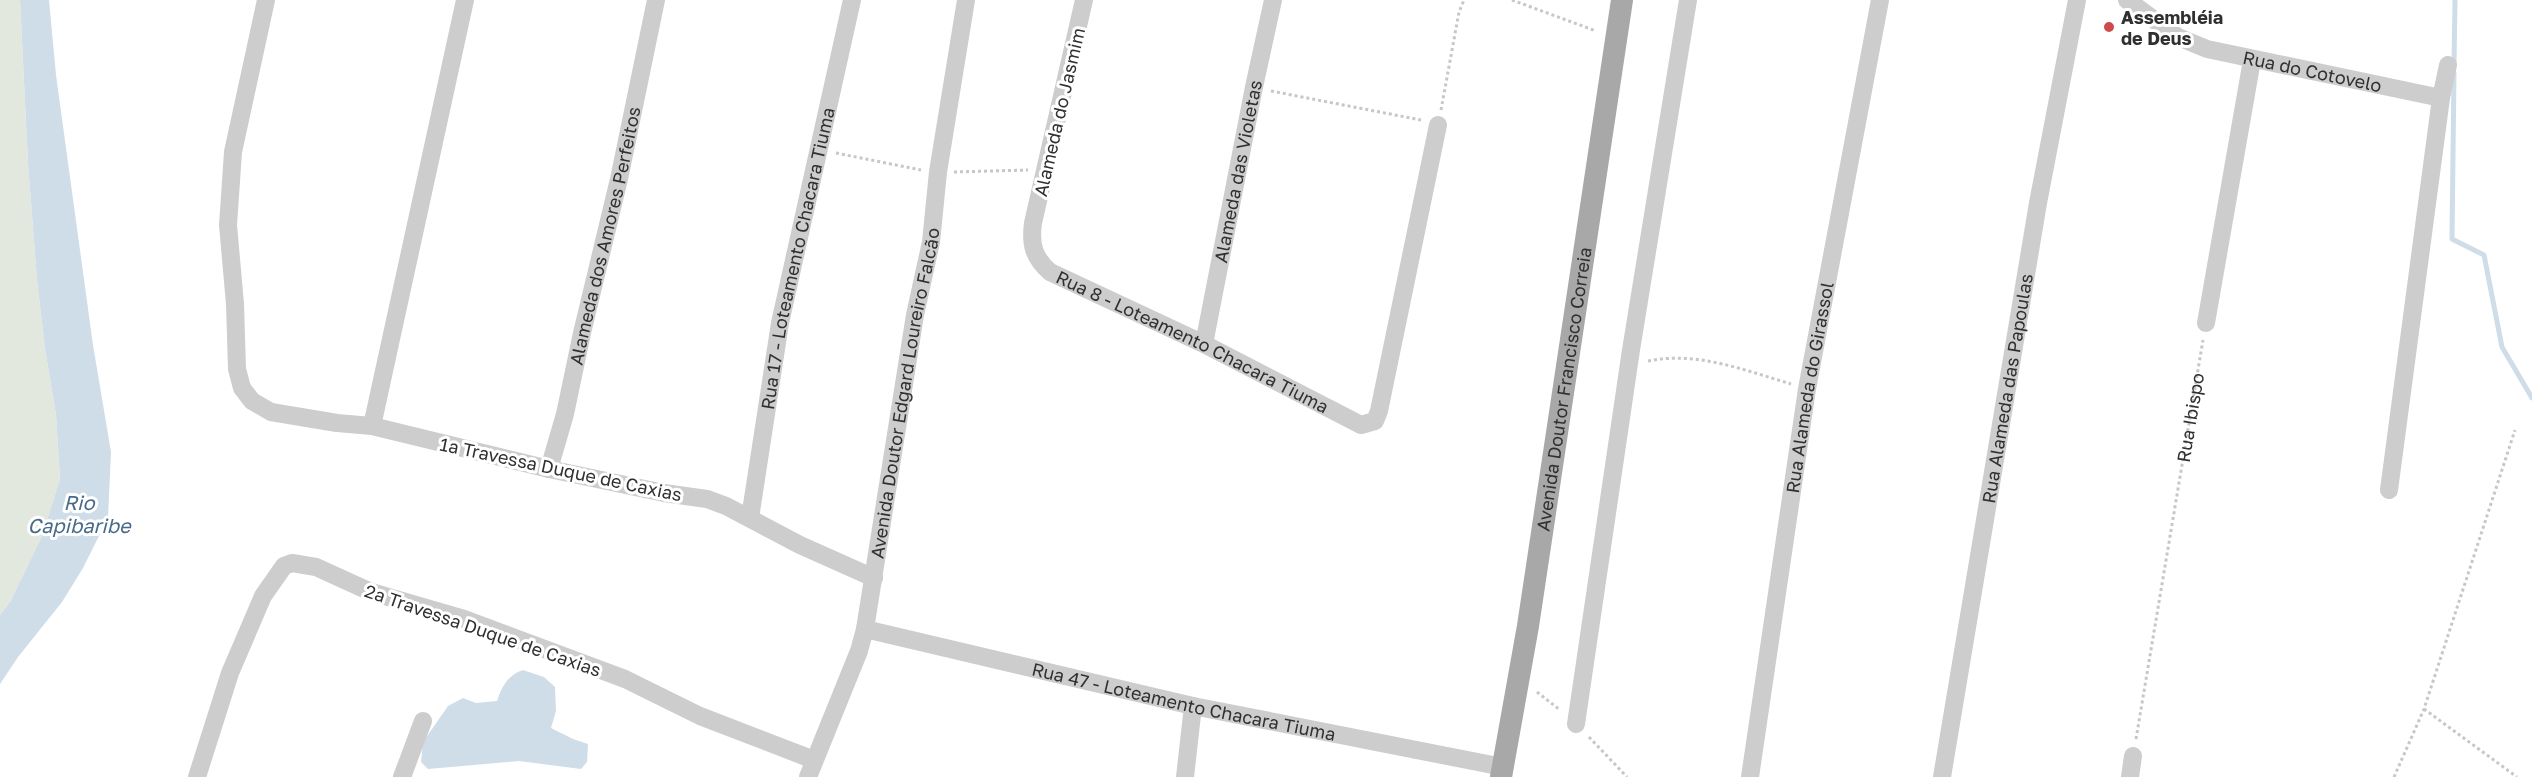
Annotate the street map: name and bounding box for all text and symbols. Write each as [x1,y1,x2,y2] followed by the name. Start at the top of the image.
[2121,6,2223,49] place label: Assembléia de Deus
[2102,20,2116,34] marker: Assembléia de Deus
[1029,25,1089,199] street label: Alameda do Jasmim
[2241,46,2384,96] street label: Rua do Cotovelo
[1209,78,1266,265] street label: Alameda das Violetas
[565,104,645,367] street label: Alameda dos Amores Perfeitos
[756,105,839,411] street label: Rua 17 - Loteamento Chacara Tiuma
[865,227,943,560] street label: Avenida Doutor Edgard Loureiro Falcão
[1531,245,1596,533] street label: Avenida Doutor Francisco Correia
[1053,266,1333,418] street label: Rua 8 - Loteamento Chacara Tiuma
[1977,272,2037,505] street label: Rua Alameda das Papoulas
[1781,280,1838,495] street label: Rua Alameda do Girassol
[2172,371,2208,464] street label: Rua Ibispo
[438,433,684,505] street label: 1ª Travessa Duque de Caxias
[27,490,132,537] water label: Rio Capibaribe
[362,579,604,681] street label: 2ª Travessa Duque de Caxias
[1030,658,1338,745] street label: Rua 47 - Loteamento Chacara Tiuma

